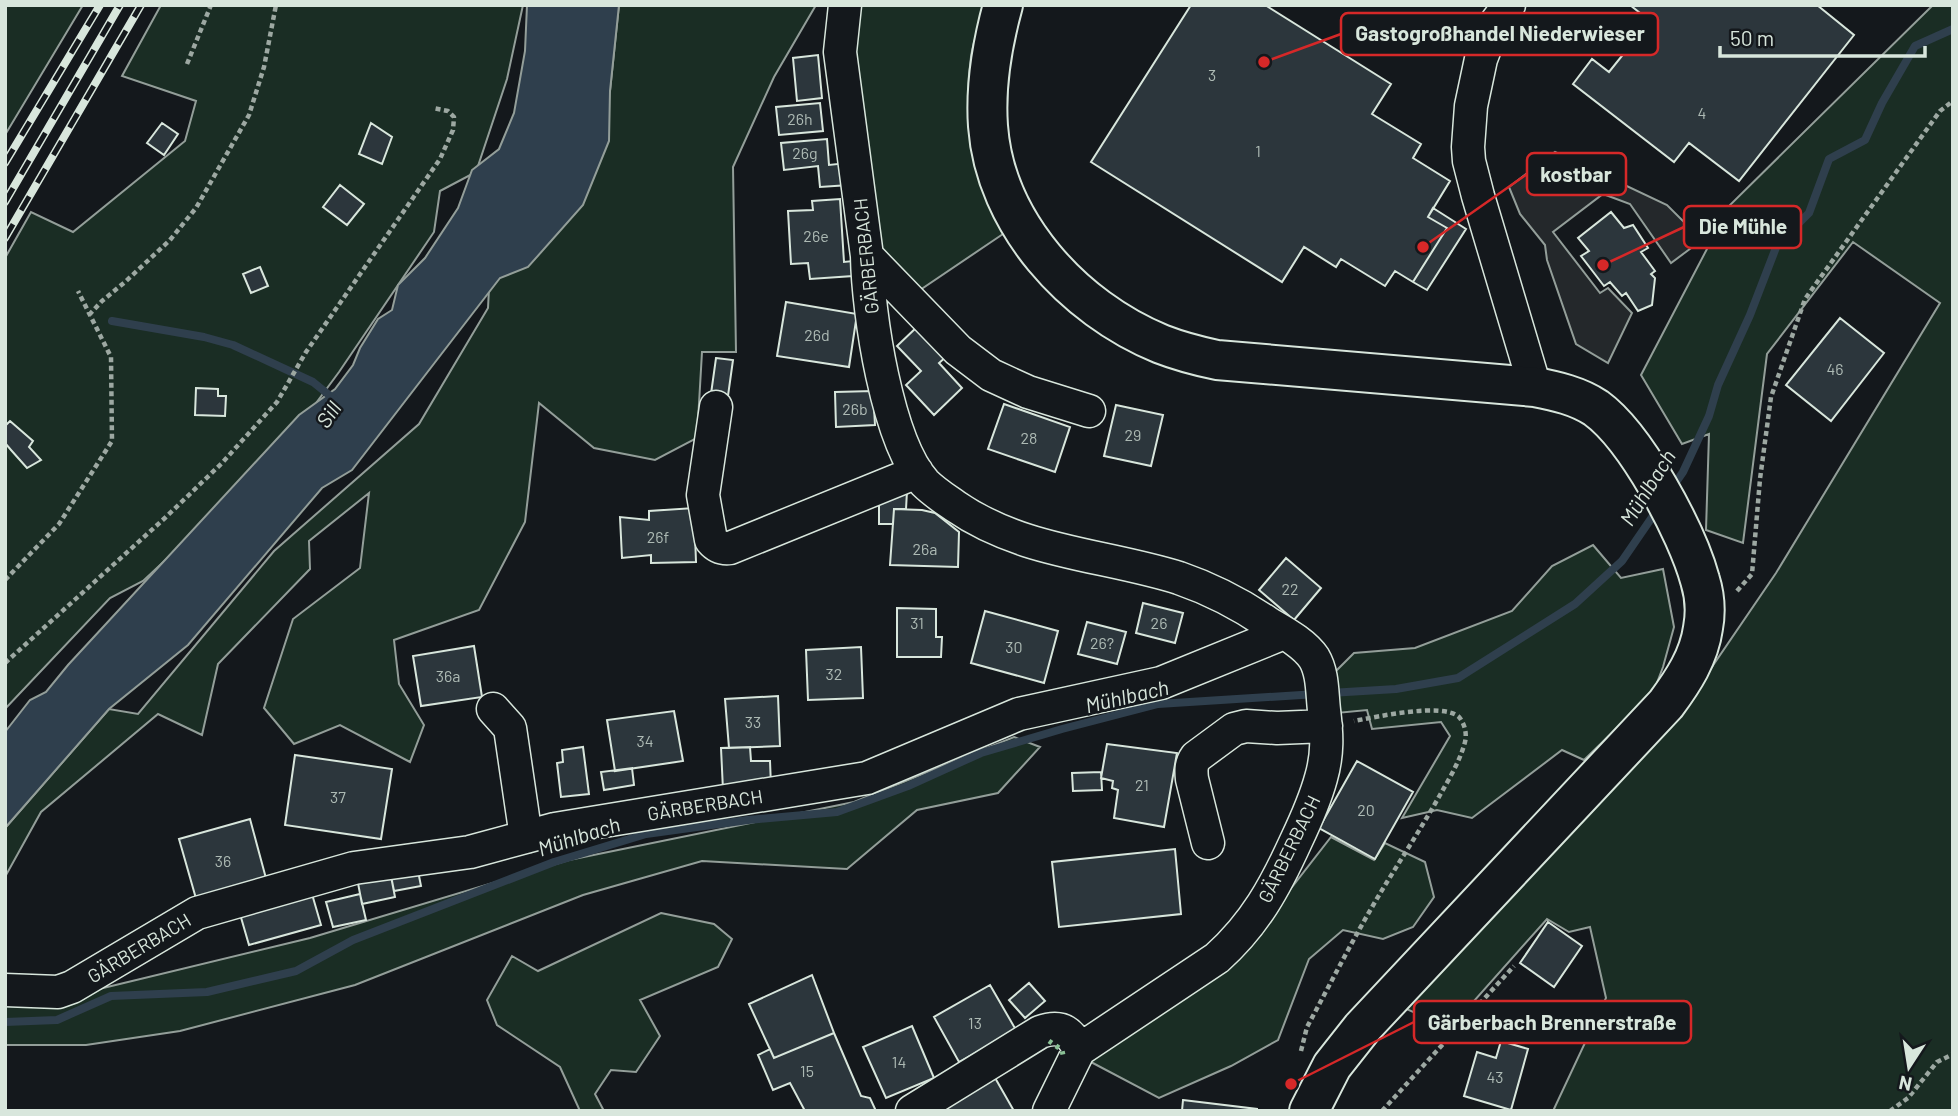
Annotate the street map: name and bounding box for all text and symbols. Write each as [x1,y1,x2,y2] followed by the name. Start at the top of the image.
[1341,13,1658,55] callout: Gastogroßhandel Niederwieser
[1720,14,1925,58] scale bar
[1355,20,1645,45] text: Gastogroßhandel Niederwieser
[1730,25,1774,50] text: 50 m
[1208,65,1216,84] house number: 3
[1698,103,1706,122] house number: 4
[787,109,813,128] house number: 26h
[1255,141,1261,160] house number: 1
[792,143,818,162] house number: 26g
[1527,153,1626,195] callout: kostbar
[1540,161,1612,186] text: kostbar
[848,197,883,315] street label: GÄRBERBACH
[1684,206,1801,248] callout: Die Mühle
[1699,213,1787,238] text: Die Mühle
[803,226,829,245] house number: 26e
[804,325,830,344] house number: 26d
[1826,359,1844,378] house number: 46
[310,396,346,432] water label: Sill
[842,399,868,418] house number: 26b
[1125,425,1141,444] house number: 29
[1021,428,1037,447] house number: 28
[1614,445,1680,530] water label: Mühlbach
[647,527,670,546] house number: 26f
[913,539,938,558] house number: 26a
[1281,579,1299,598] house number: 22
[910,613,924,632] house number: 31
[1151,613,1167,632] house number: 26
[1090,633,1114,652] house number: 26?
[1005,637,1023,656] house number: 30
[826,664,842,683] house number: 32
[436,666,460,685] house number: 36a
[1082,674,1171,717] water label: Mühlbach
[745,712,761,731] house number: 33
[636,731,654,750] house number: 34
[1135,775,1149,794] house number: 21
[646,784,764,825] street label: GÄRBERBACH
[330,787,346,806] house number: 37
[1253,791,1324,906] street label: GÄRBERBACH
[1357,800,1375,819] house number: 20
[534,811,623,861] water label: Mühlbach
[215,851,231,870] house number: 36
[83,908,195,987] street label: GÄRBERBACH
[1414,1001,1691,1043] callout: Gärberbach Brennerstraße
[1428,1009,1676,1034] text: Gärberbach Brennerstraße
[968,1013,982,1032] house number: 13
[1874,1032,1944,1102] north arrow
[892,1052,906,1071] house number: 14
[800,1061,814,1080] house number: 15
[1486,1067,1504,1086] house number: 43
[1897,1072,1914,1097] text: N

